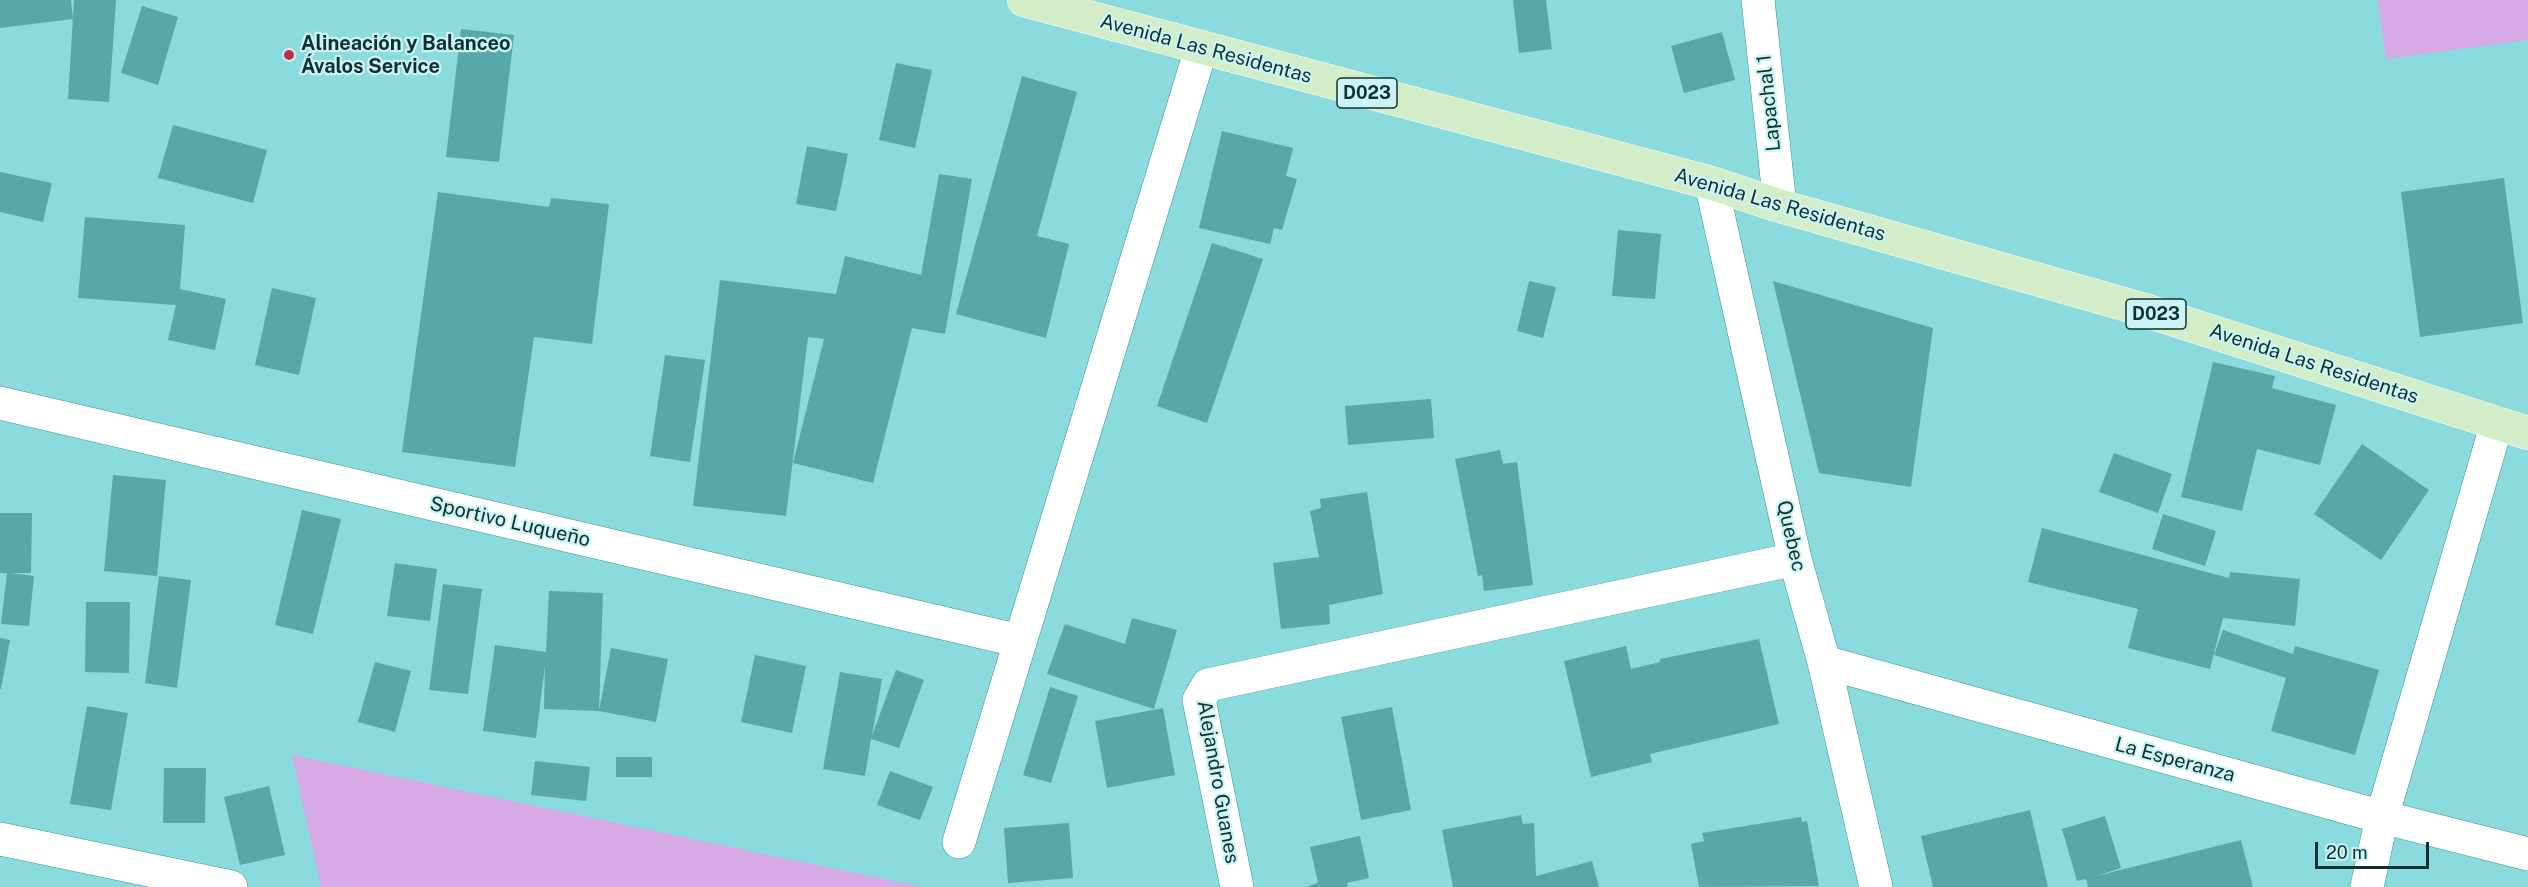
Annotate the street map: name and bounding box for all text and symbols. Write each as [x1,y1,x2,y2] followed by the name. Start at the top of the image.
[1097,9,1315,89] street label: Avenida Las Residentas
[301,32,511,79] place label: Alineación y Balanceo Ávalos Service
[282,48,296,62] marker: Alineación y Balanceo Ávalos Service
[1752,53,1786,153] street label: Lapachal 1
[1337,78,1397,108] road number: D023
[1672,163,1888,247] street label: Avenida Las Residentas
[2126,299,2186,329] road number: D023
[2206,319,2422,409] street label: Avenida Las Residentas
[427,492,593,552] street label: Sportivo Luqueño
[1771,498,1811,574] street label: Quebec
[1192,699,1244,865] street label: Alejandro Guanes
[2112,732,2238,788] street label: La Esperanza
[2318,830,2432,868] scale bar
[2326,842,2368,863] text: 20 m

